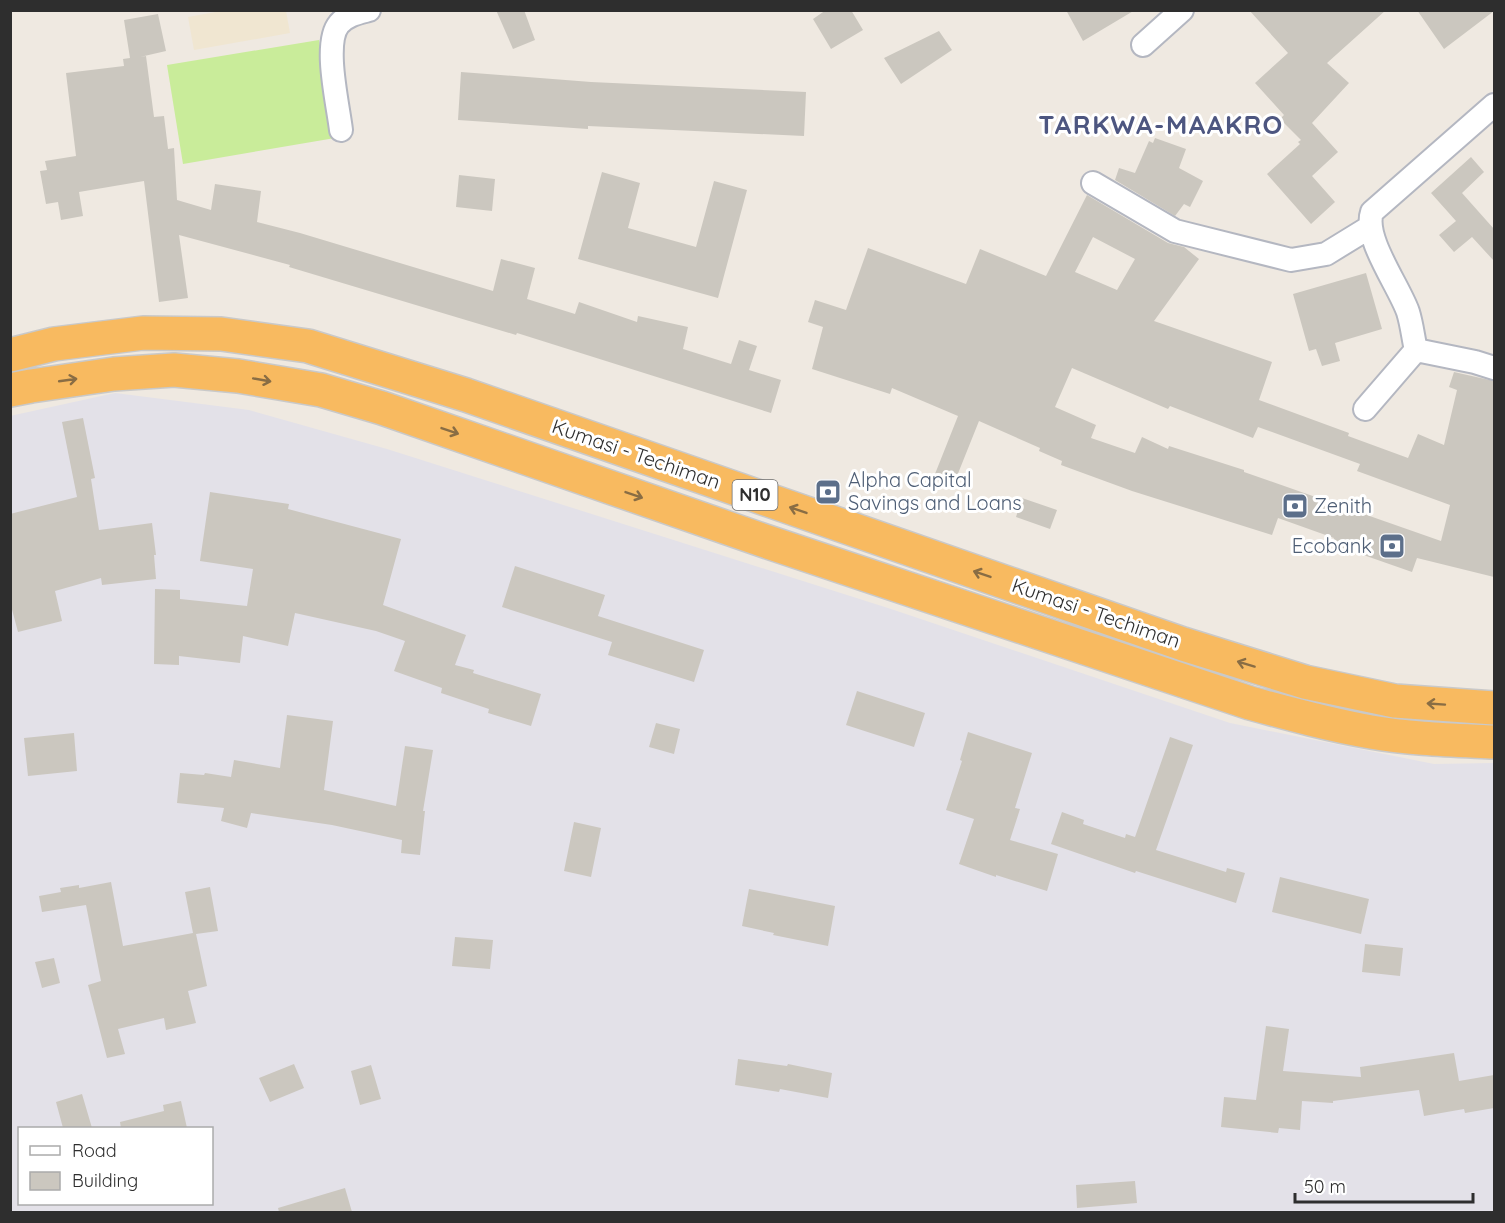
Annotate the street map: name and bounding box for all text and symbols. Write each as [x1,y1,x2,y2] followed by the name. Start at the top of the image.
[1038,108,1284,141] district label: TARKWA-MAAKRO
[58,375,77,386] one-way arrow
[251,375,271,386] one-way arrow
[549,413,724,494] street label: Kumasi - Techiman
[440,426,459,437] one-way arrow
[848,467,1022,515] place label: Alpha Capital Savings and Loans
[813,477,843,507] bank icon: Alpha Capital Savings and Loans
[732,480,777,510] road number: N10
[624,491,643,502] one-way arrow
[1280,491,1310,521] bank icon: Zenith
[1314,493,1372,518] place label: Zenith
[789,504,808,515] one-way arrow
[1377,531,1407,561] bank icon: Ecobank
[1292,533,1372,558] place label: Ecobank
[973,568,992,579] one-way arrow
[1009,572,1184,653] street label: Kumasi - Techiman
[1237,657,1256,668] one-way arrow
[1427,698,1447,709] one-way arrow
[18,1127,213,1205] legend
[72,1139,117,1162] text: Road
[1295,1166,1474,1204] scale bar
[72,1169,138,1192] text: Building
[1304,1175,1346,1198] text: 50 m

